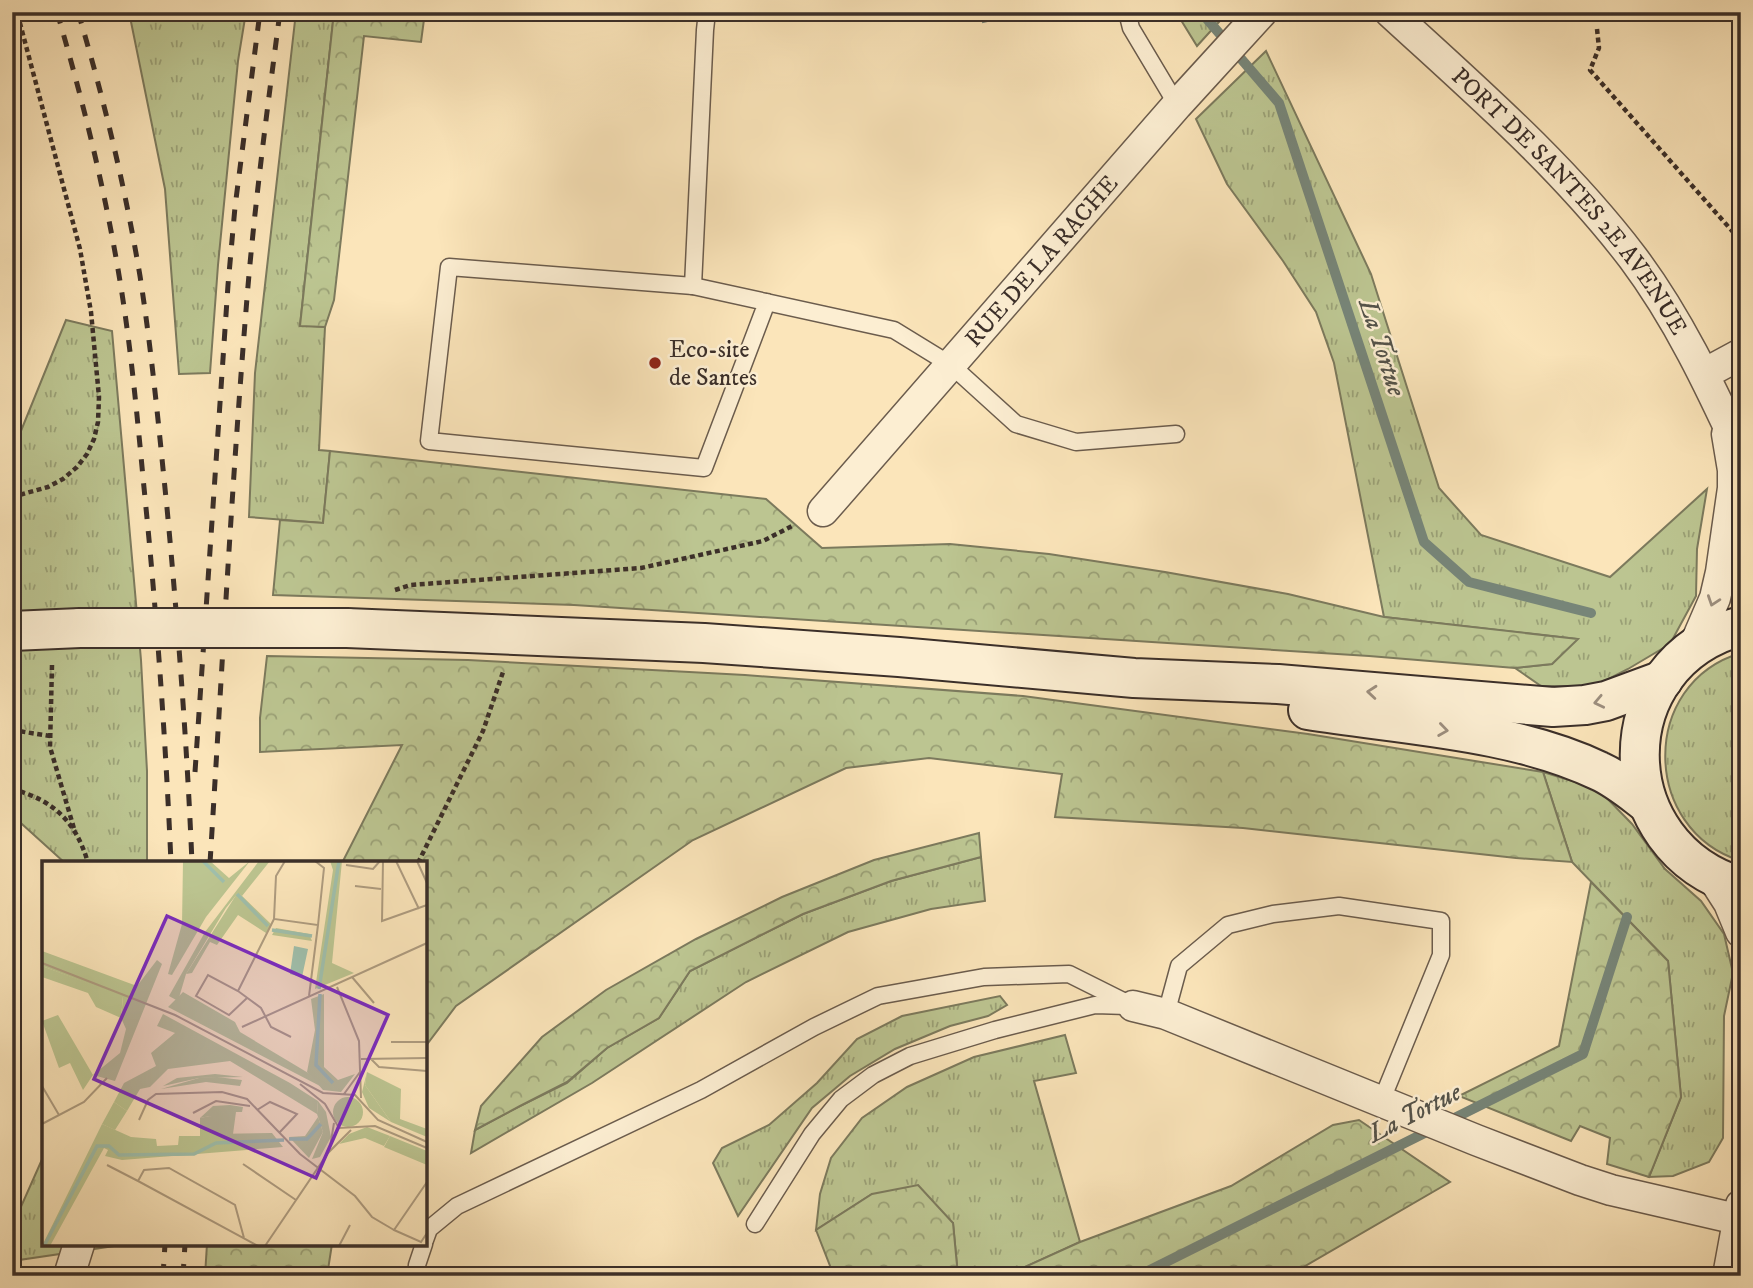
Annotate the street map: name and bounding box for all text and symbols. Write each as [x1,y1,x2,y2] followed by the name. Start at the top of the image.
[1445,62,1693,341] street label: PORT DE SANTES 2E AVENUE
[959,169,1125,354] street label: RUE DE LA RACHE
[1350,293,1413,401] water label: La Tortue
[669,335,757,393] place label: Eco-site de Santes
[647,355,663,371] marker: Eco-site de Santes
[1707,594,1721,606] one-way arrow
[1367,684,1378,699] one-way arrow
[1593,694,1605,709] one-way arrow
[1437,722,1449,737] one-way arrow
[42,861,427,1246] inset map
[1361,1075,1468,1152] water label: La Tortue

